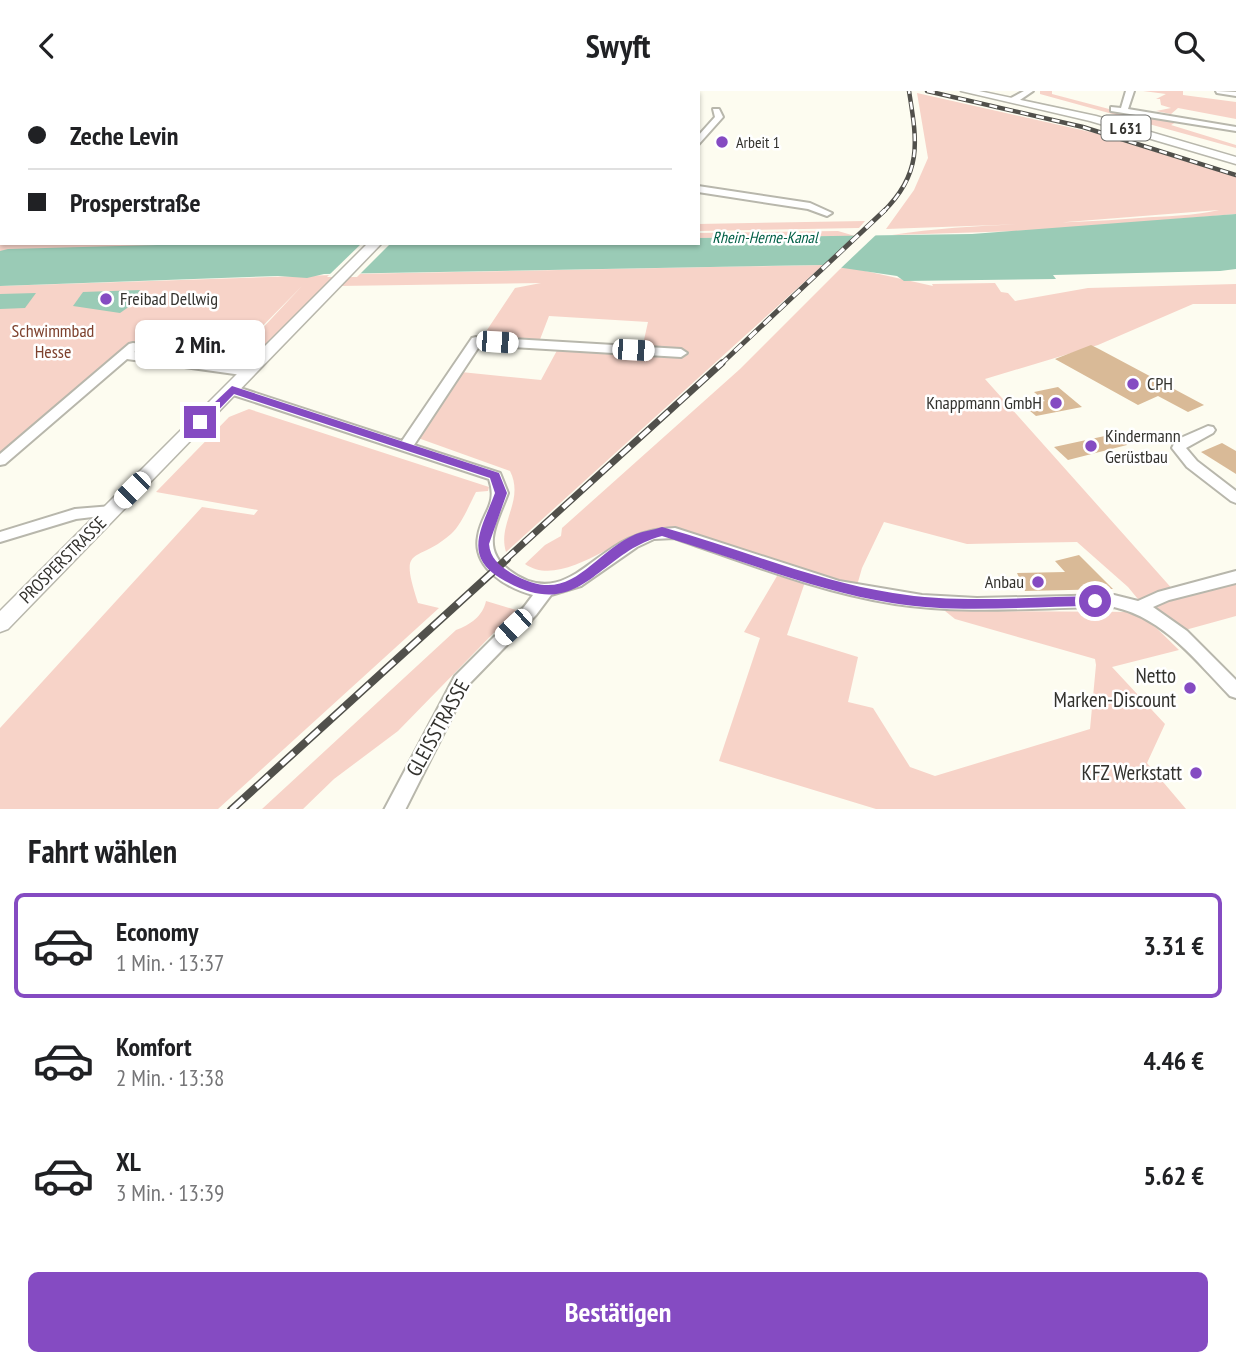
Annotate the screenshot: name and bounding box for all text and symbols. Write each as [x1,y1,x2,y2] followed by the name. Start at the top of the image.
[586,25,650,67] text: Swyft
[28,27,66,65] icon: back
[1170,27,1208,65] icon: search
[1102,115,1150,141] road number: L 631
[70,119,178,152] text: Zeche Levin
[736,132,780,152] place label: Arbeit 1
[714,134,730,150] marker: Arbeit 1
[70,186,201,219] text: Prosperstraße
[712,227,819,247] water label: Rhein-Herne-Kanal
[120,287,218,310] place label: Freibad Dellwig
[98,291,114,307] marker: Freibad Dellwig
[12,319,94,363] park label: Schwimmbad Hesse
[135,321,265,369] callout: 2 Min.
[174,330,226,359] text: 2 Min.
[476,330,519,354] car
[612,338,655,362] car
[1147,372,1173,395] place label: CPH
[1125,376,1141,392] marker: CPH
[926,391,1042,414] place label: Knappmann GmbH
[1048,395,1064,411] marker: Knappmann GmbH
[184,406,216,438] route end
[1105,424,1181,468] place label: Kindermann Gerüstbau
[1083,438,1099,454] marker: Kindermann Gerüstbau
[110,468,155,512] car
[14,511,111,608] street label: PROSPERSTRASSE
[985,570,1024,593] place label: Anbau
[1030,574,1046,590] marker: Anbau
[1079,585,1111,617] route start
[491,605,536,649] car
[1054,662,1176,713] place label: Netto Marken-Discount
[400,674,475,781] street label: GLEISSTRASSE
[1182,680,1198,696] marker: Netto Marken-Discount
[1082,759,1182,786] place label: KFZ Werkstatt
[1188,765,1204,781] marker: KFZ Werkstatt
[28,830,177,872] text: Fahrt wählen
[32,914,95,977] icon: car
[116,915,198,948] text: Economy
[1143,929,1204,962] text: 3.31 €
[116,948,224,977] text: 1 Min. · 13:37
[32,1029,95,1092] icon: car
[116,1030,192,1063] text: Komfort
[1143,1044,1204,1077] text: 4.46 €
[116,1063,224,1092] text: 2 Min. · 13:38
[32,1144,95,1207] icon: car
[116,1145,141,1178] text: XL
[1143,1159,1204,1192] text: 5.62 €
[116,1178,224,1207] text: 3 Min. · 13:39
[28,1272,1208,1352] button: Bestätigen

